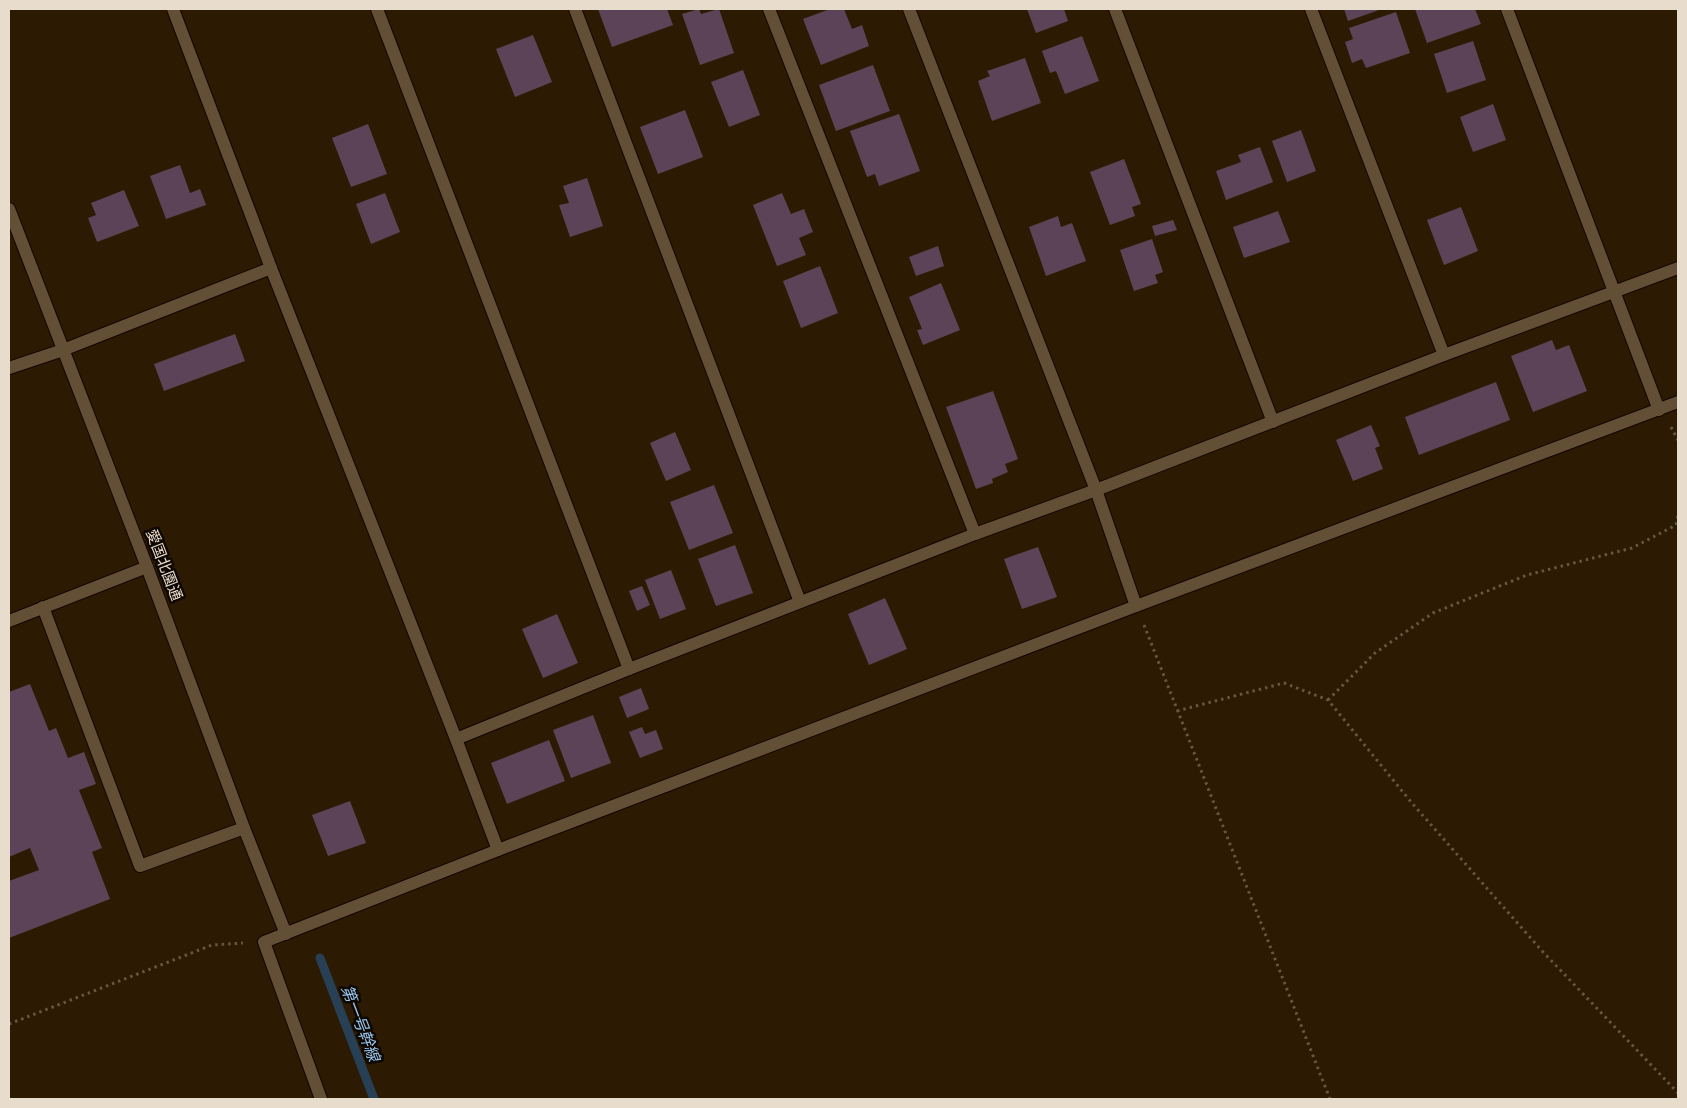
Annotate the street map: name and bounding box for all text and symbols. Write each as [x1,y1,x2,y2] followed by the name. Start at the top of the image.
[142,526,187,603] street label: 愛国北園通
[337,982,385,1066] water label: 第一号幹線

